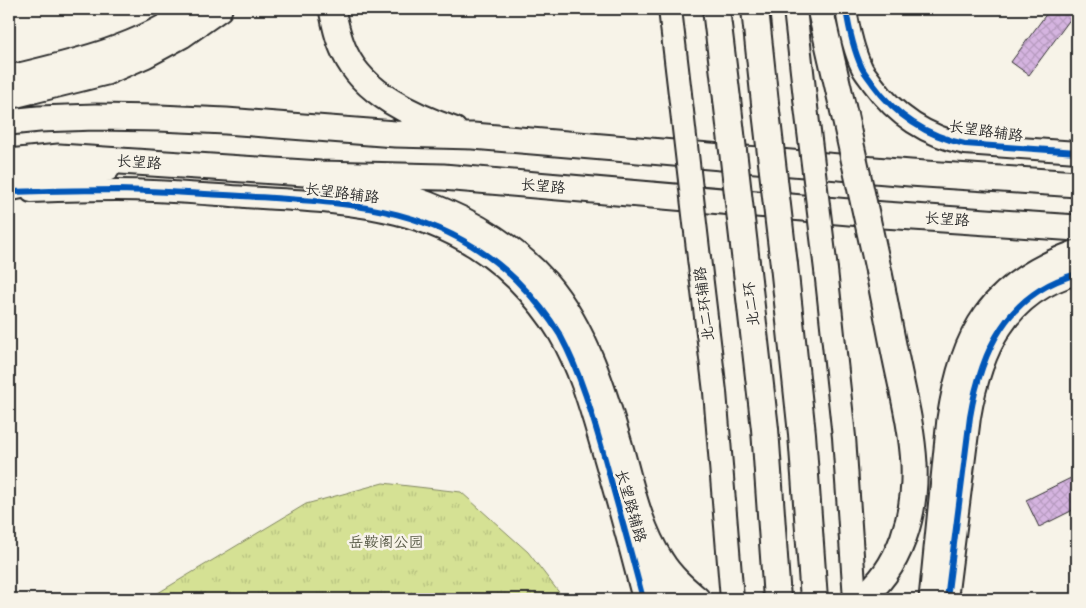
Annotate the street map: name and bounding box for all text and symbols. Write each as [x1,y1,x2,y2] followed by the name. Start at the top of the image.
[948,116,1025,145] street label: 长望路辅路
[116,150,162,173] street label: 长望路
[520,174,566,197] street label: 长望路
[304,179,380,207] street label: 长望路辅路
[924,207,970,230] street label: 长望路
[690,266,718,342] street label: 北二环辅路
[738,281,763,328] street label: 北二环
[612,467,651,545] street label: 长望路辅路
[348,532,424,551] park label: 岳鞍阁公园

